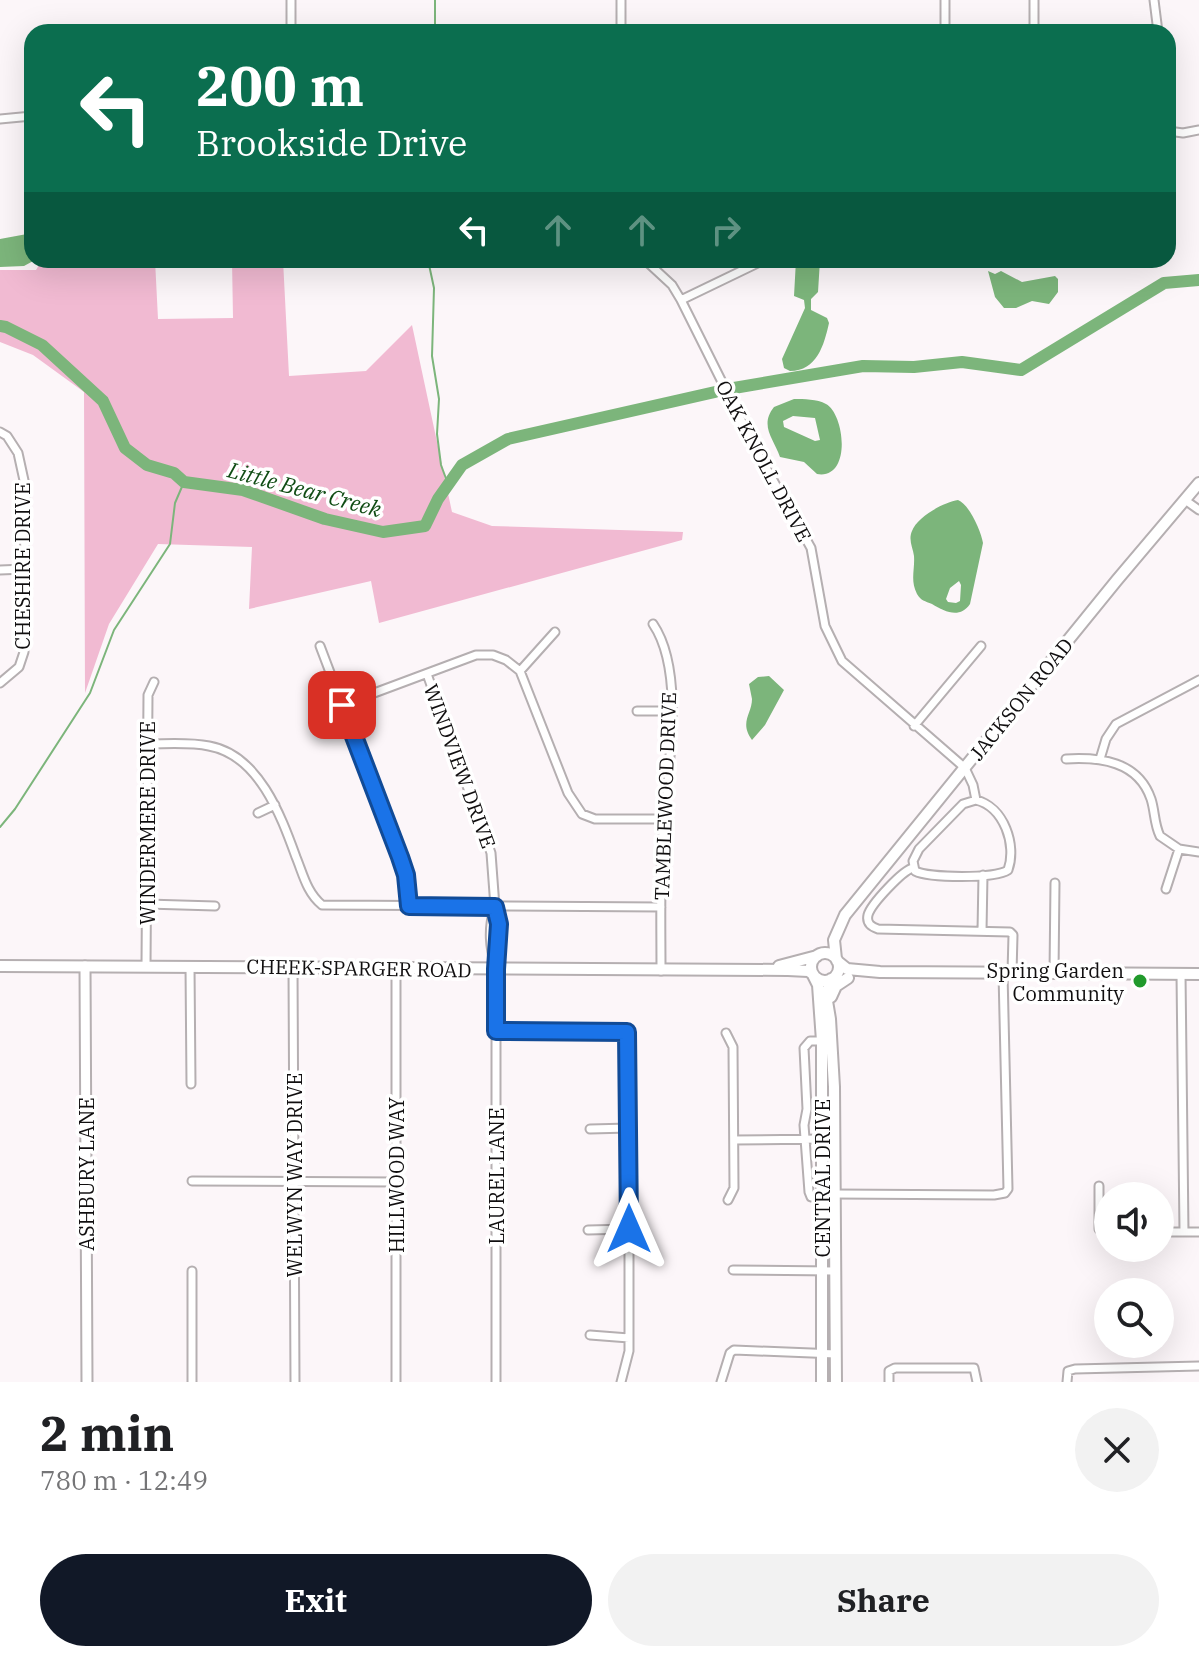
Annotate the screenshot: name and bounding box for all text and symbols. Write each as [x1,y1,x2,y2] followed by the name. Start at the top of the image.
[196,49,364,121] text: 200 m
[64,56,168,160] icon: left
[196,119,467,166] text: Brookside Drive
[452,208,496,252] icon: left
[536,208,580,252] icon: ahead
[620,208,664,252] icon: ahead
[704,208,748,252] icon: right
[710,375,818,547] street label: OAK KNOLL DRIVE
[224,454,385,524] water label: Little Bear Creek
[9,482,36,650] street label: CHESHIRE DRIVE
[963,632,1079,766] street label: JACKSON ROAD
[308,671,376,739] pin
[418,680,502,852] street label: WINDVIEW DRIVE
[320,683,364,727] icon: arrive
[648,691,682,901] street label: TAMBLEWOOD DRIVE
[134,721,161,925] street label: WINDERMERE DRIVE
[246,953,472,983] street label: CHEEK-SPARGER ROAD
[987,957,1124,1007] place label: Spring Garden Community
[1131,972,1149,990] marker: Spring Garden Community
[281,1073,308,1277] street label: WELWYN WAY DRIVE
[73,1097,100,1251] street label: ASHBURY LANE
[383,1097,410,1253] street label: HILLWOOD WAY
[809,1099,836,1257] street label: CENTRAL DRIVE
[483,1108,510,1244] street label: LAUREL LANE
[1094,1182,1174,1358] map controls
[1094,1182,1174,1262] button: sound
[587,1187,671,1271] position arrow
[1094,1278,1174,1358] button: search
[40,1402,174,1464] text: 2 min
[1075,1408,1159,1492] button: close
[40,1463,208,1497] text: 780 m · 12:49
[40,1554,592,1646] button: Exit
[608,1554,1159,1646] button: Share

